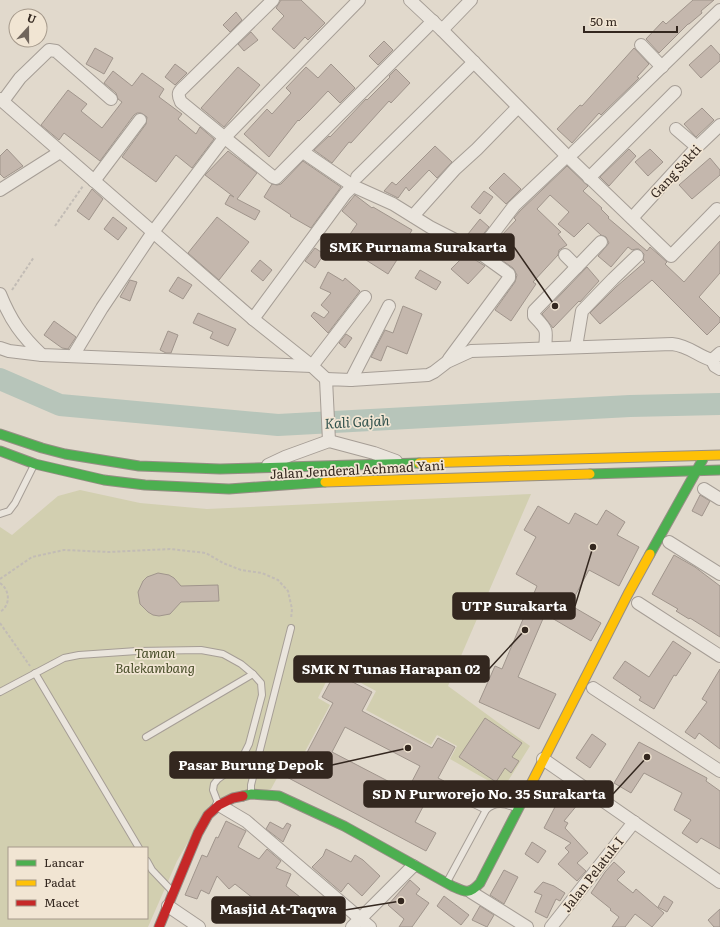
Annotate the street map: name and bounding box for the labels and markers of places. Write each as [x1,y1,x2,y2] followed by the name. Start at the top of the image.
[321,234,514,260] callout: SMK Purnama Surakarta
[453,593,575,619] callout: UTP Surakarta
[294,656,489,682] callout: SMK N Tunas Harapan 02
[170,752,332,778] callout: Pasar Burung Depok
[364,781,613,807] callout: SD N Purworejo No. 35 Surakarta
[212,897,345,923] callout: Masjid At-Taqwa

